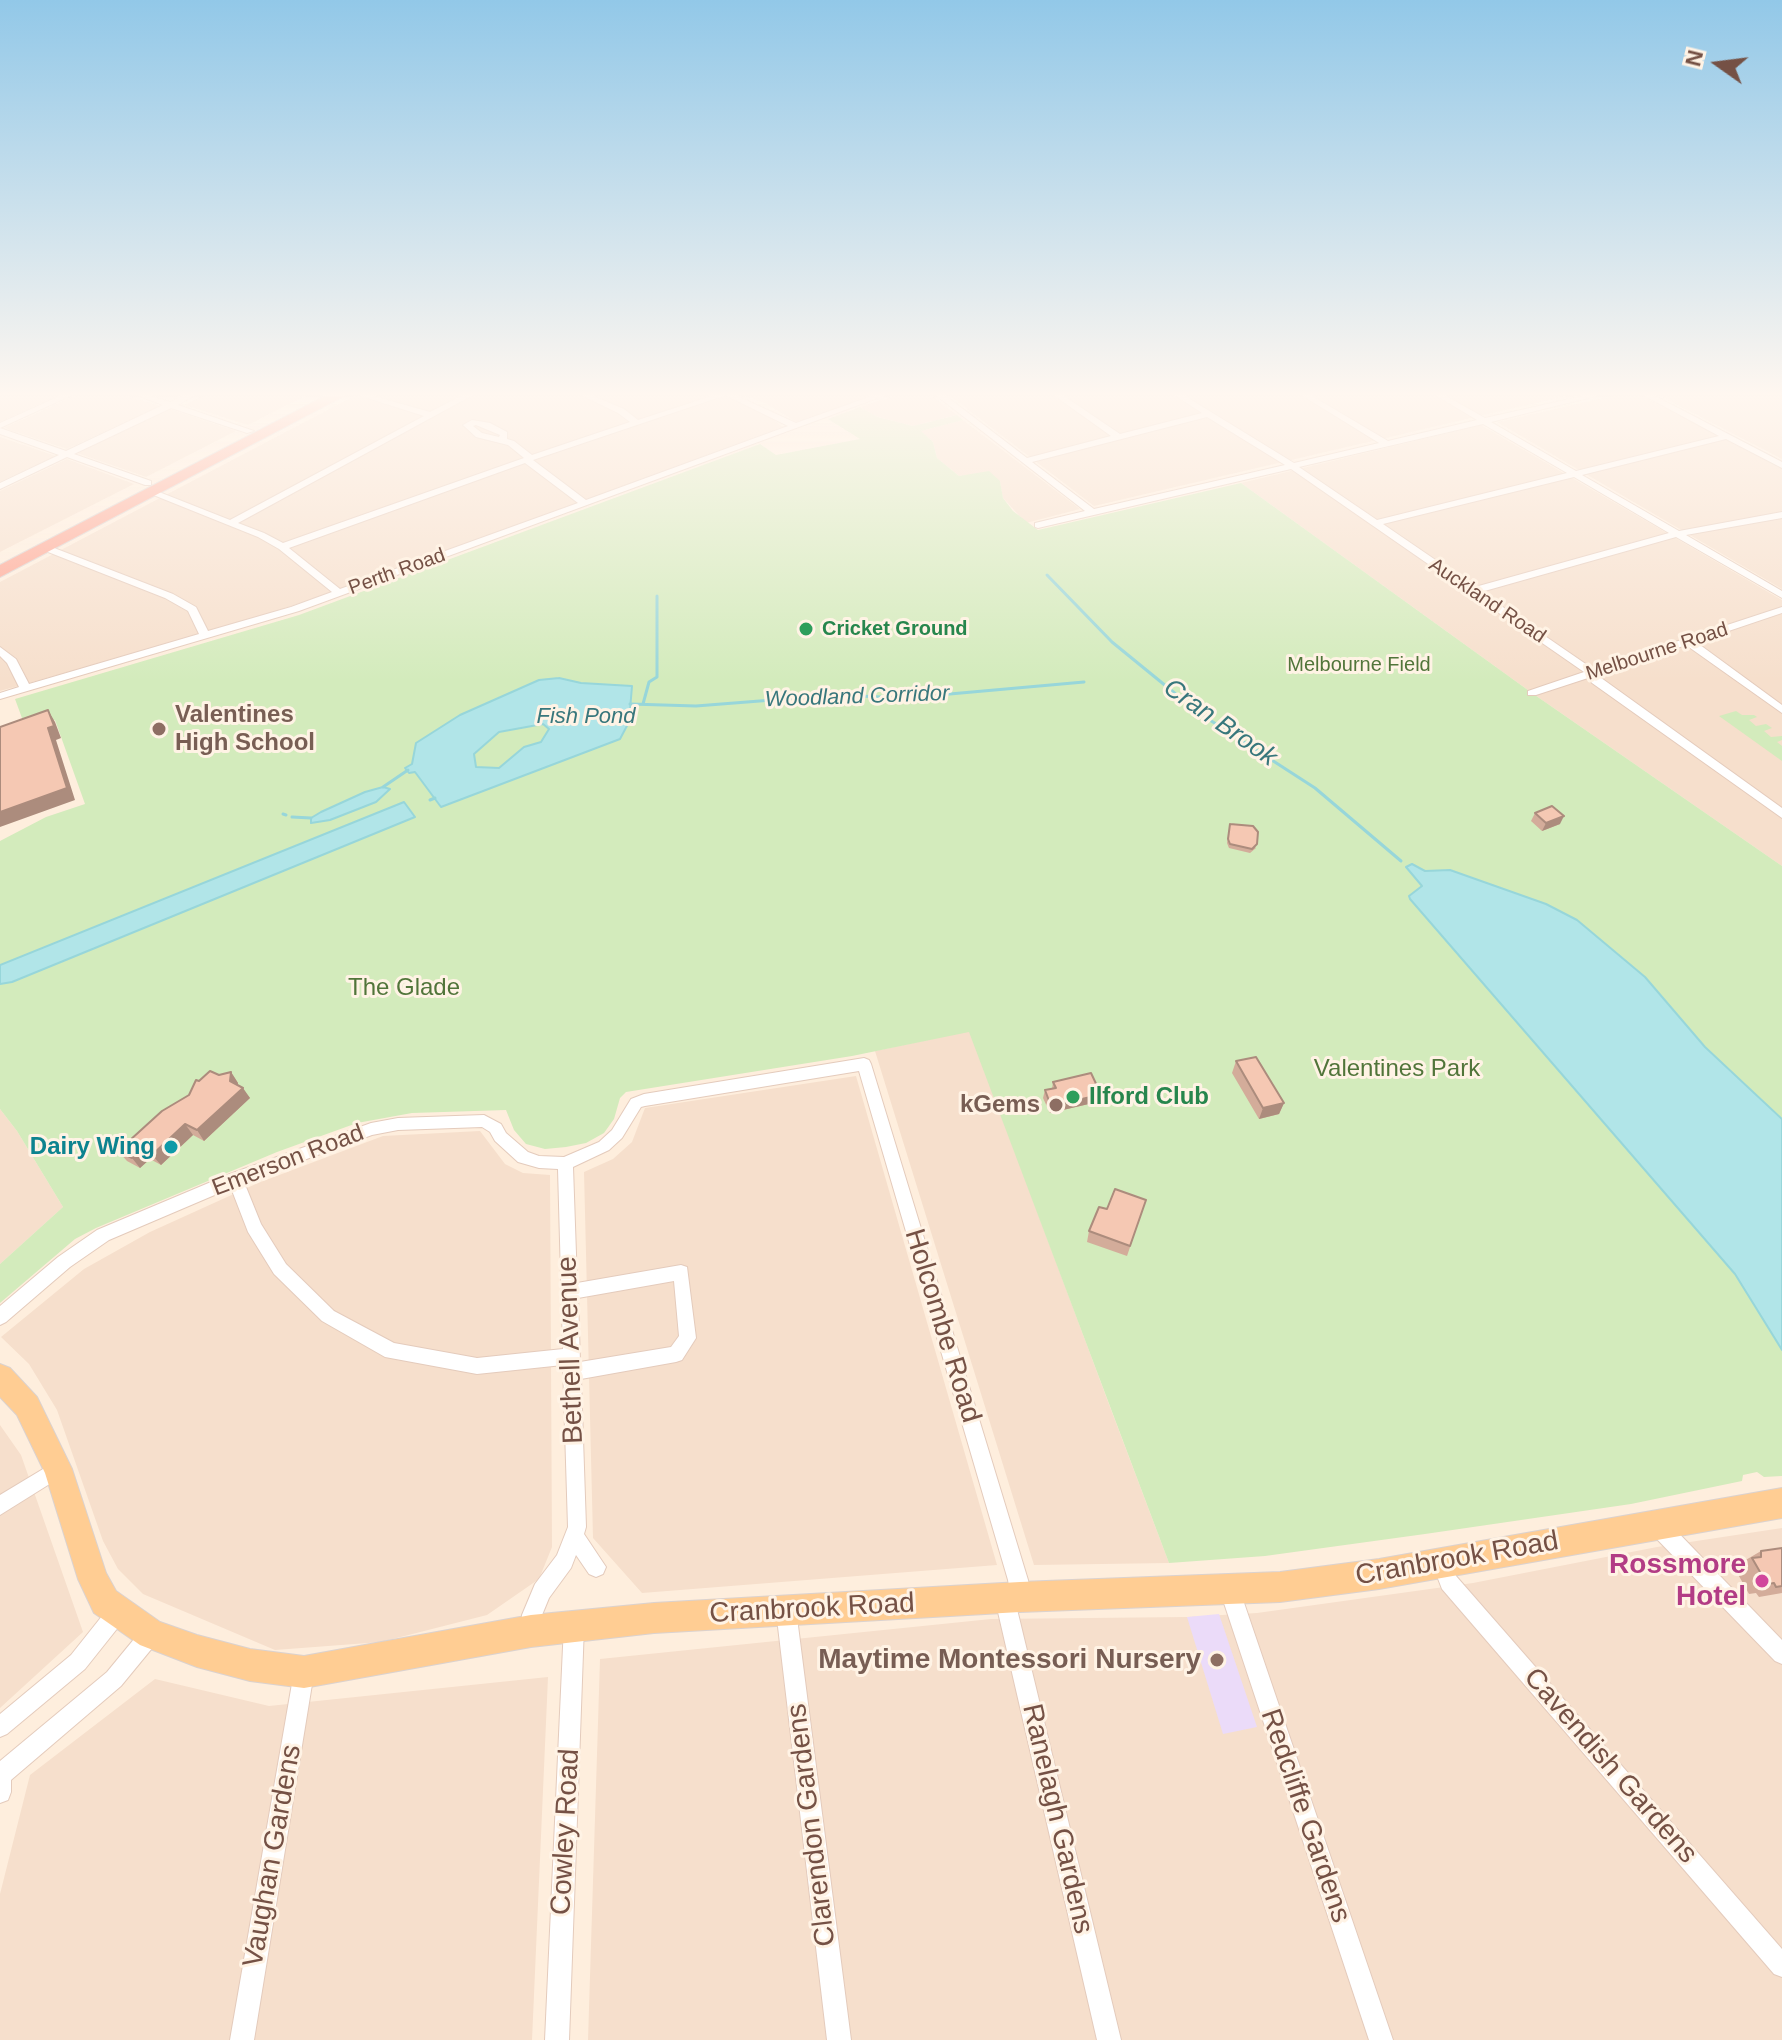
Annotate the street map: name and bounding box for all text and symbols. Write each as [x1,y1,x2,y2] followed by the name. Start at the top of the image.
[1678,24,1758,104] north arrow
[1680,47,1708,69] text: N
[345,543,449,601] street label: Perth Road
[1424,553,1550,649] street label: Auckland Road
[822,617,968,641] place label: Cricket Ground
[1583,618,1731,686] street label: Melbourne Road
[797,620,815,638] marker: Cricket Ground
[1287,653,1431,677] park label: Melbourne Field
[1157,673,1283,773] water label: Cran Brook
[764,681,950,713] water label: Woodland Corridor
[175,701,315,757] place label: Valentines High School
[536,704,636,730] water label: Fish Pond
[150,720,168,738] marker: Valentines High School
[348,974,460,1002] park label: The Glade
[1314,1055,1480,1083] park label: Valentines Park
[1089,1083,1209,1111] place label: Ilford Club
[1064,1088,1082,1106] marker: Ilford Club
[960,1091,1040,1119] place label: kGems
[1047,1096,1065,1114] marker: kGems
[208,1119,368,1203] street label: Emerson Road
[30,1133,155,1161] place label: Dairy Wing
[162,1138,180,1156] marker: Dairy Wing
[897,1225,987,1427] street label: Holcombe Road
[551,1256,591,1444] street label: Bethell Avenue
[1353,1525,1561,1593] street label: Cranbrook Road
[1609,1548,1746,1614] place label: Rossmore Hotel
[1753,1572,1771,1590] marker: Rossmore Hotel
[709,1587,915,1631] street label: Cranbrook Road
[818,1643,1201,1677] place label: Maytime Montessori Nursery
[1208,1651,1226,1669] marker: Maytime Montessori Nursery
[1516,1662,1704,1870] street label: Cavendish Gardens
[1014,1701,1100,1937] street label: Ranelagh Gardens
[780,1702,844,1948] street label: Clarendon Gardens
[1253,1705,1357,1927] street label: Redcliffe Gardens
[237,1742,309,1970] street label: Vaughan Gardens
[545,1748,587,1916] street label: Cowley Road

